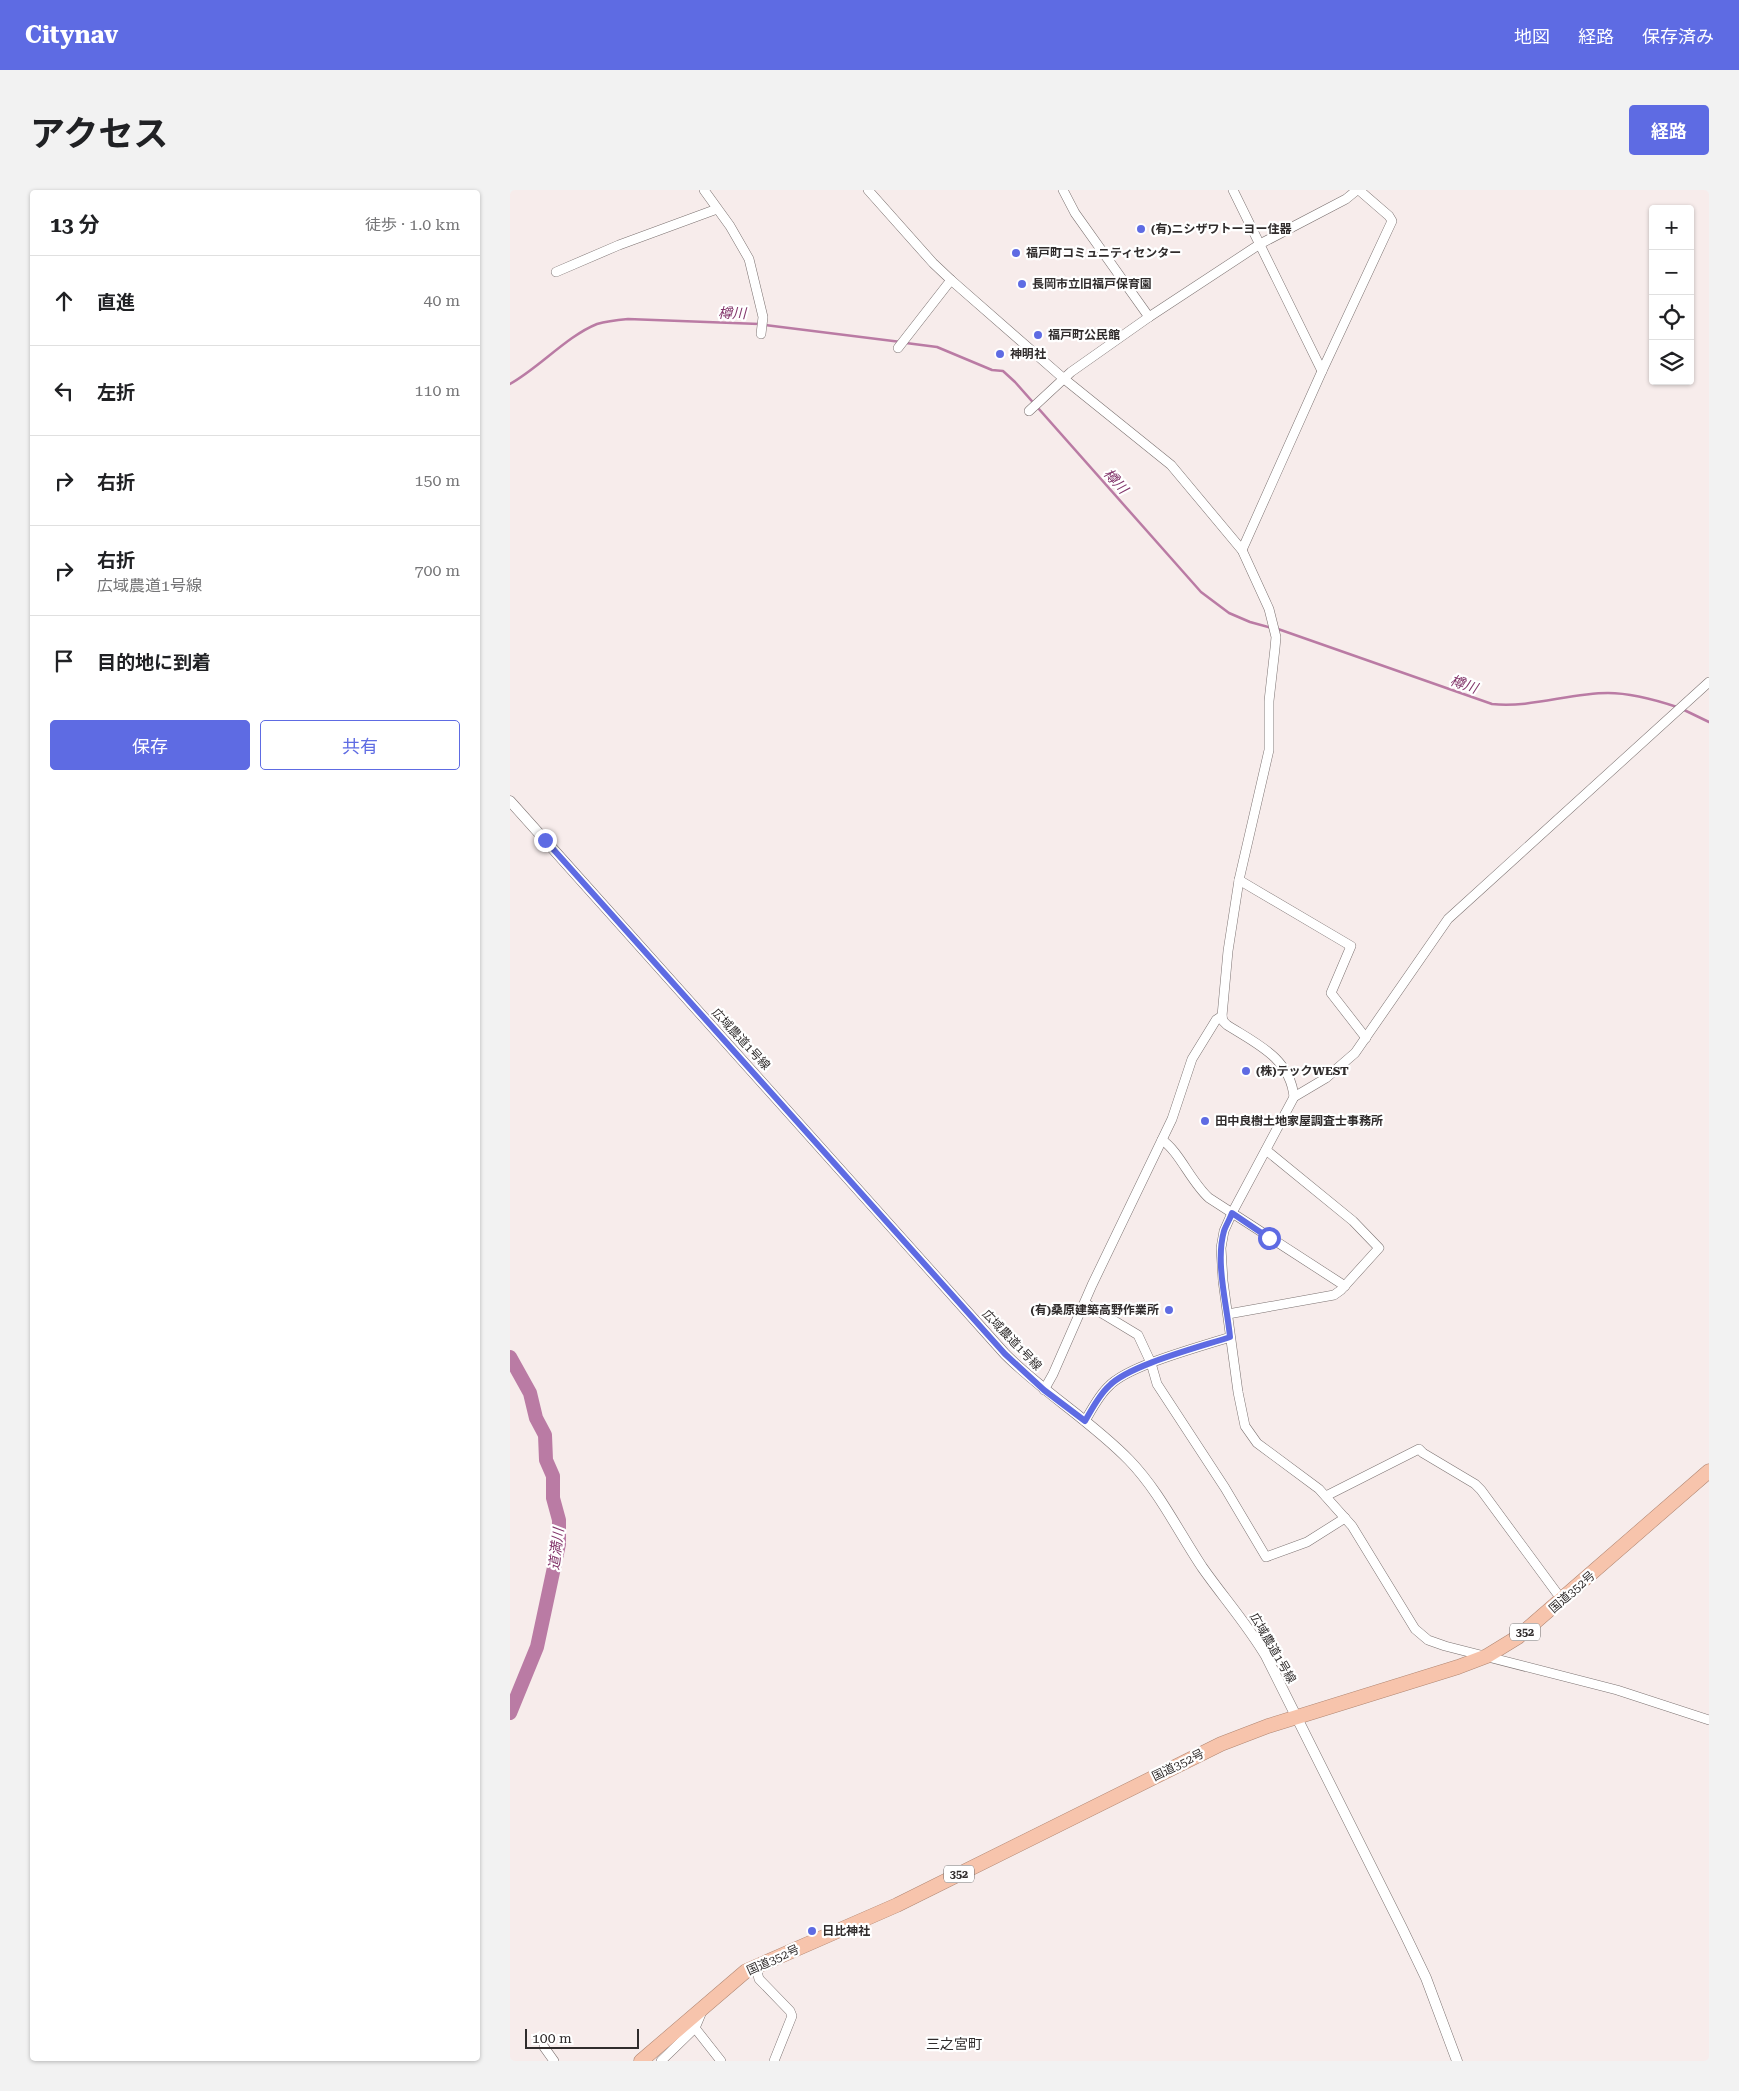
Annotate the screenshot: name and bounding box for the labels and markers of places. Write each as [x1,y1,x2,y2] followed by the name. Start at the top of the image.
[1151,222,1293,236] place label: (有)ニシザワトーヨー住器
[1135,223,1147,235] marker: (有)ニシザワトーヨー住器
[1026,246,1181,260] place label: 福戸町コミュニティセンター
[1010,247,1022,259] marker: 福戸町コミュニティセンター
[1032,277,1152,291] place label: 長岡市立旧福戸保育園
[1016,278,1028,290] marker: 長岡市立旧福戸保育園
[1048,328,1120,342] place label: 福戸町公民館
[1032,329,1044,341] marker: 福戸町公民館
[1010,347,1046,361] place label: 神明社
[994,348,1006,360] marker: 神明社
[1256,1064,1349,1078] place label: (株)テックWEST
[1240,1065,1252,1077] marker: (株)テックWEST
[1215,1114,1383,1128] place label: 田中良樹土地家屋調査士事務所
[1199,1115,1211,1127] marker: 田中良樹土地家屋調査士事務所
[1030,1303,1159,1317] place label: (有)桑原建築高野作業所
[1163,1304,1175,1316] marker: (有)桑原建築高野作業所
[822,1924,870,1938] place label: 日比神社
[806,1925,818,1937] marker: 日比神社

